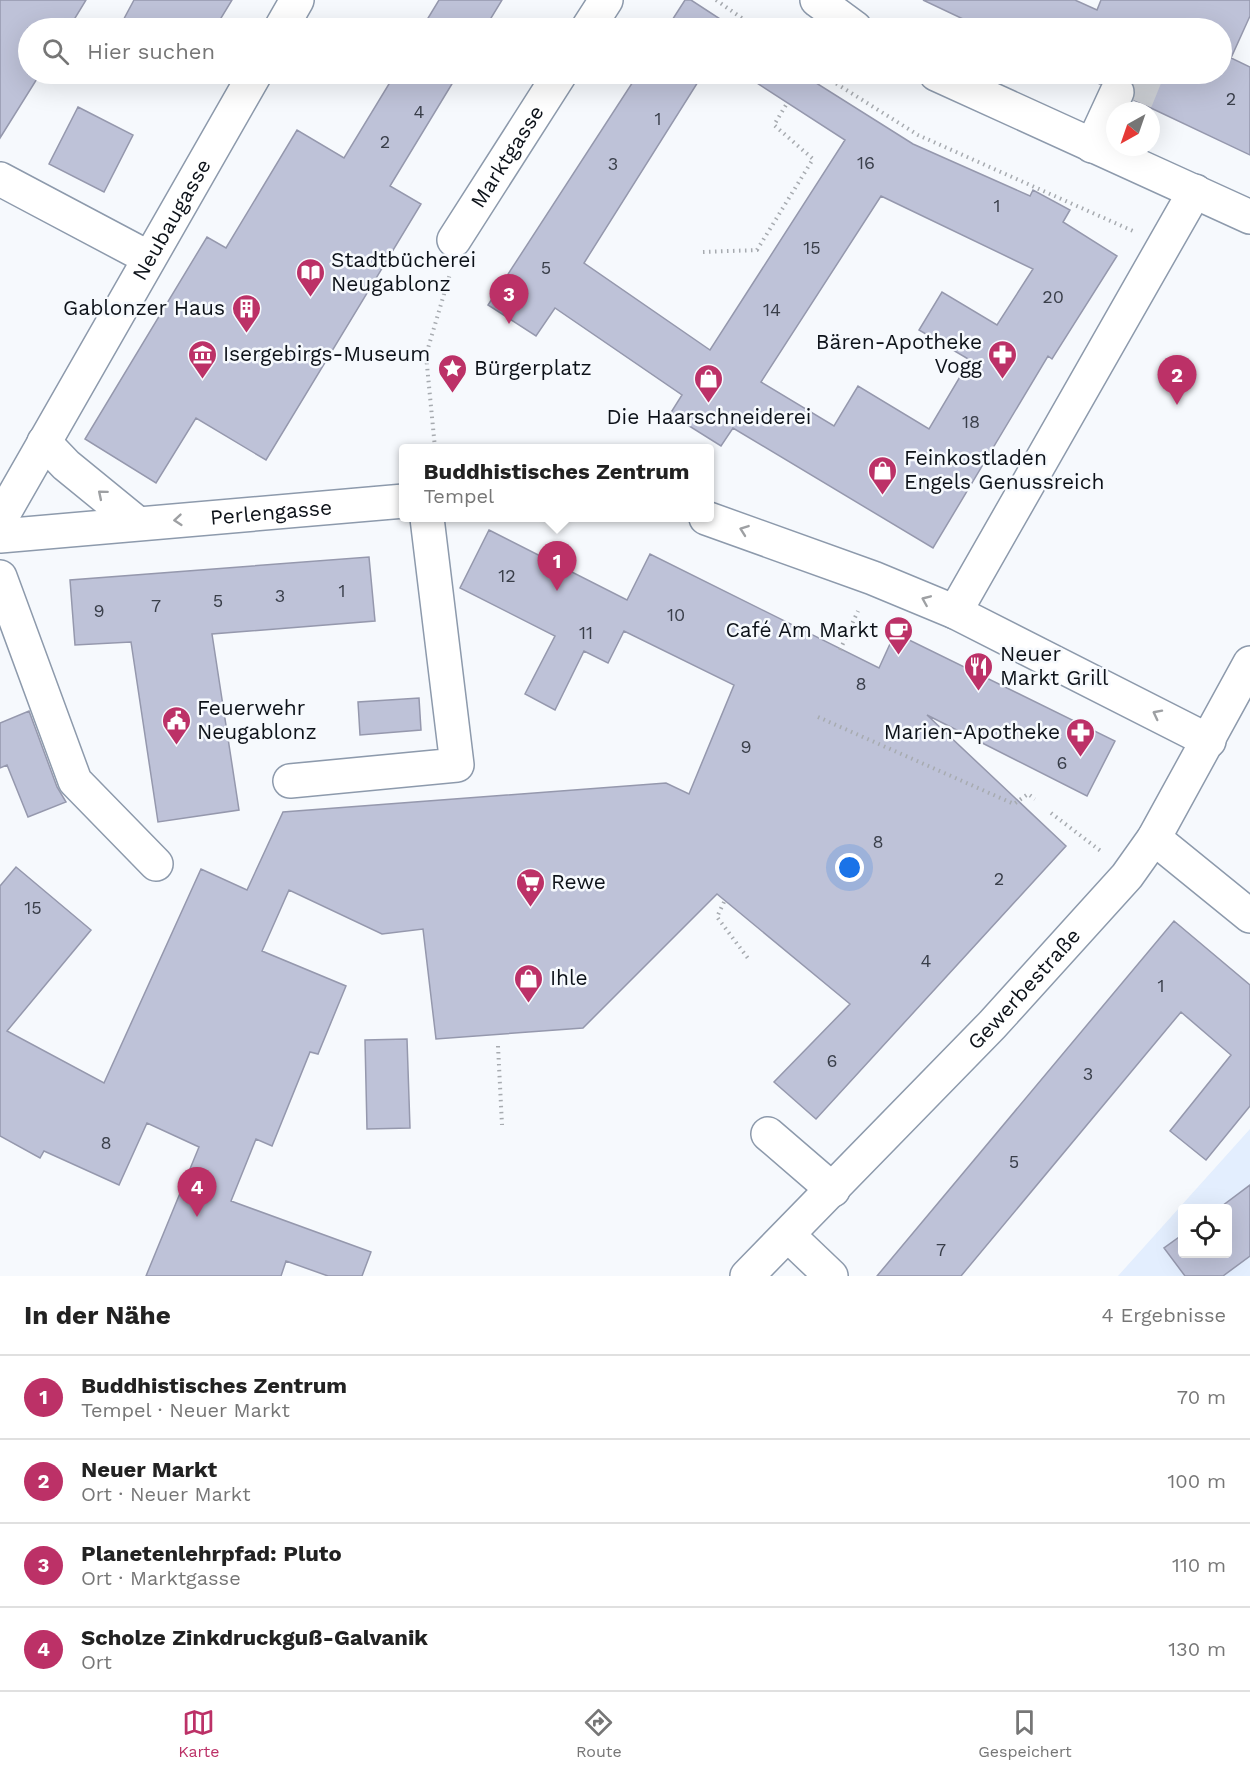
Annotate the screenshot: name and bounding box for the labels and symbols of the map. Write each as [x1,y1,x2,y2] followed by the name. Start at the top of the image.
[1226,88,1236,109] house number: 2
[414,101,425,122] house number: 4
[465,101,549,212] street label: Marktgasse
[1106,102,1160,156] north arrow
[654,108,662,129] house number: 1
[380,131,390,152] house number: 2
[857,152,875,173] house number: 16
[608,153,618,174] house number: 3
[127,154,216,285] street label: Neubaugasse
[993,195,1001,216] house number: 1
[803,237,821,258] house number: 15
[331,247,476,296] place label: Stadtbücherei Neugablonz
[294,256,326,298] library icon: Stadtbücherei Neugablonz
[541,257,551,278] house number: 5
[490,274,528,324] pin: 3
[1042,286,1064,307] house number: 20
[230,292,262,334] building icon: Gablonzer Haus
[63,295,225,320] place label: Gablonzer Haus
[763,299,781,320] house number: 14
[816,329,983,378] place label: Bären-Apotheke Vogg
[186,338,218,380] museum icon: Isergebirgs-Museum
[987,338,1019,380] pharmacy icon: Bären-Apotheke Vogg
[223,341,430,366] place label: Isergebirgs-Museum
[437,352,469,394] place icon: Bürgerplatz
[474,355,592,380] place label: Bürgerplatz
[1158,356,1196,405] pin: 2
[693,362,725,404] shop icon: Die Haarschneiderei
[607,404,811,429] place label: Die Haarschneiderei
[962,411,980,432] house number: 18
[904,445,1104,494] place label: Feinkostladen Engels Genussreich
[867,454,899,496] shop icon: Feinkostladen Engels Genussreich
[97,491,108,502] one-way arrow
[209,494,333,530] street label: Perlengasse
[174,513,183,526] one-way arrow
[739,524,750,537] one-way arrow
[538,542,576,591] pin: 1
[498,565,516,586] house number: 12
[338,580,346,601] house number: 1
[275,585,285,606] house number: 3
[213,590,223,611] house number: 5
[151,595,161,616] house number: 7
[921,595,932,607] one-way arrow
[93,600,105,621] house number: 9
[667,604,685,625] house number: 10
[883,614,915,656] cafe icon: Café Am Markt
[725,617,878,642] place label: Café Am Markt
[579,622,593,643] house number: 11
[1000,641,1109,690] place label: Neuer Markt Grill
[963,650,995,692] restaurant icon: Neuer Markt Grill
[855,673,867,694] house number: 8
[197,695,317,744] place label: Feuerwehr Neugablonz
[160,704,192,746] public building icon: Feuerwehr Neugablonz
[1153,710,1163,721] one-way arrow
[1065,716,1097,758] pharmacy icon: Marien-Apotheke
[884,719,1060,744] place label: Marien-Apotheke
[740,736,752,757] house number: 9
[1057,752,1067,773] house number: 6
[872,831,884,852] house number: 8
[835,853,864,882] your location
[514,866,546,908] supermarket icon: Rewe
[994,868,1004,889] house number: 2
[551,869,606,894] place label: Rewe
[24,897,42,918] house number: 15
[962,923,1085,1054] street label: Gewerbestraße
[921,950,932,971] house number: 4
[513,962,545,1004] shop icon: Ihle
[550,965,588,990] place label: Ihle
[1157,975,1165,996] house number: 1
[827,1050,837,1071] house number: 6
[1083,1063,1093,1084] house number: 3
[100,1132,112,1153] house number: 8
[1009,1151,1019,1172] house number: 5
[178,1168,216,1217] pin: 4
[936,1239,946,1260] house number: 7

